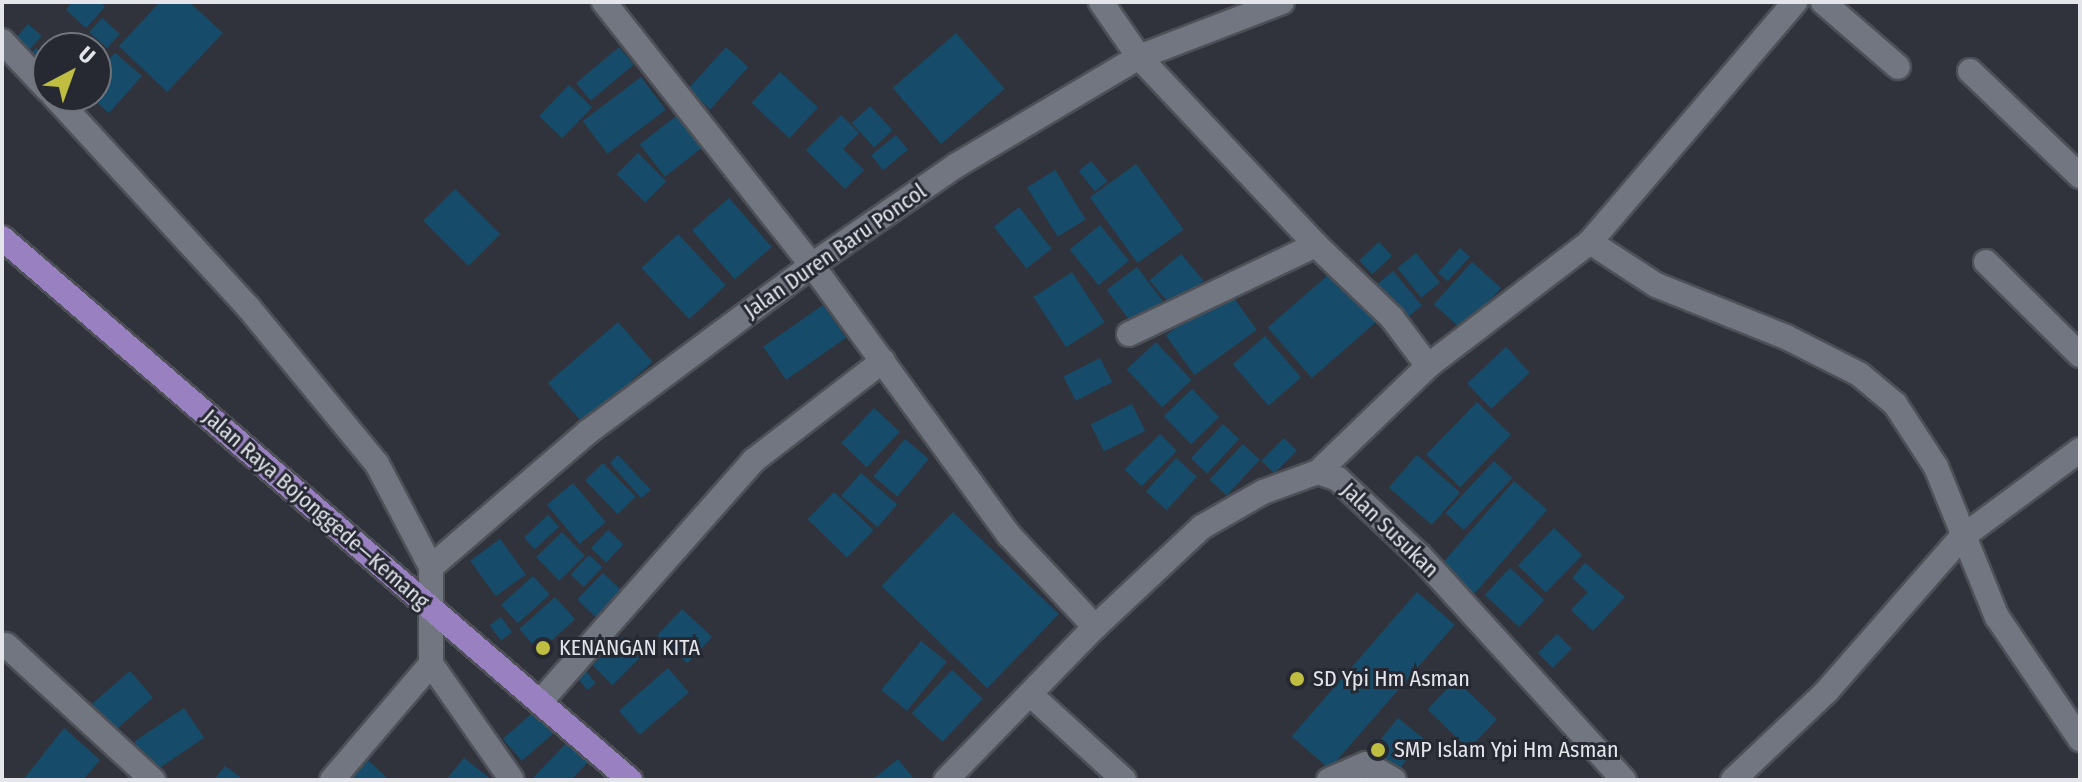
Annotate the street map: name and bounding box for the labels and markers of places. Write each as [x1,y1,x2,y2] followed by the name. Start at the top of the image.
[559,635,700,661] place label: KENANGAN KITA
[534,639,552,657] marker: KENANGAN KITA
[1313,666,1470,692] place label: SD Ypi Hm Asman
[1288,670,1306,688] marker: SD Ypi Hm Asman
[1394,737,1619,763] place label: SMP Islam Ypi Hm Asman
[1369,741,1387,759] marker: SMP Islam Ypi Hm Asman

